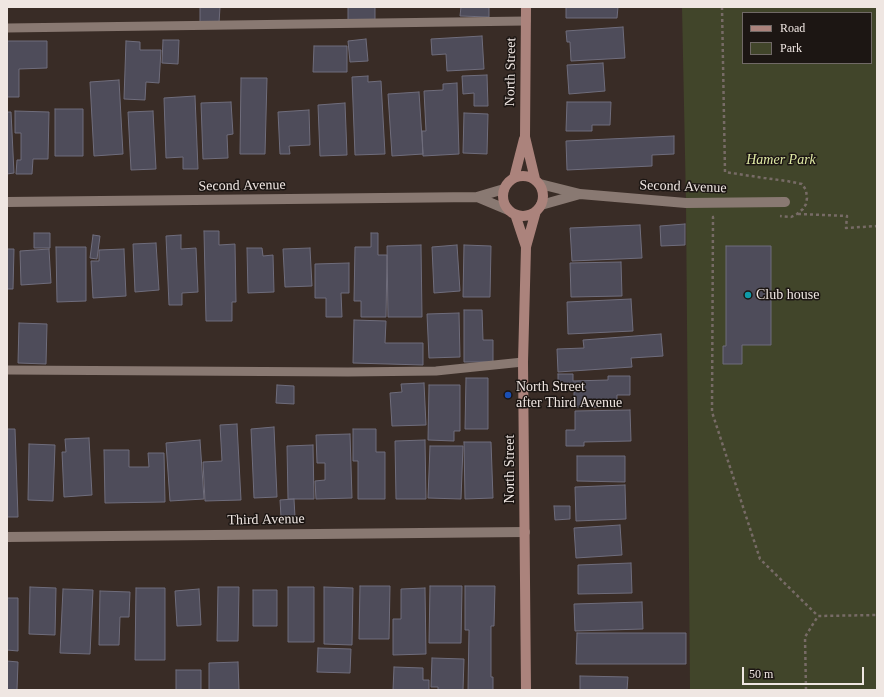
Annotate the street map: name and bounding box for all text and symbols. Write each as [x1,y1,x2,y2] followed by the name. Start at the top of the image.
[742,12,872,64] legend
[780,21,805,35] text: Road
[502,37,520,107] street label: North Street
[780,41,802,55] text: Park
[746,152,816,168] park label: Hamer Park
[198,177,286,195] street label: Second Avenue
[639,177,727,197] street label: Second Avenue
[756,287,819,303] place label: Club house
[743,290,753,300] marker: Club house
[516,379,622,412] place label: North Street after Third Avenue
[503,390,513,400] marker: North Street after Third Avenue
[502,435,518,503] street label: North Street
[227,511,305,529] street label: Third Avenue
[744,659,866,685] scale bar
[749,667,773,681] text: 50 m

